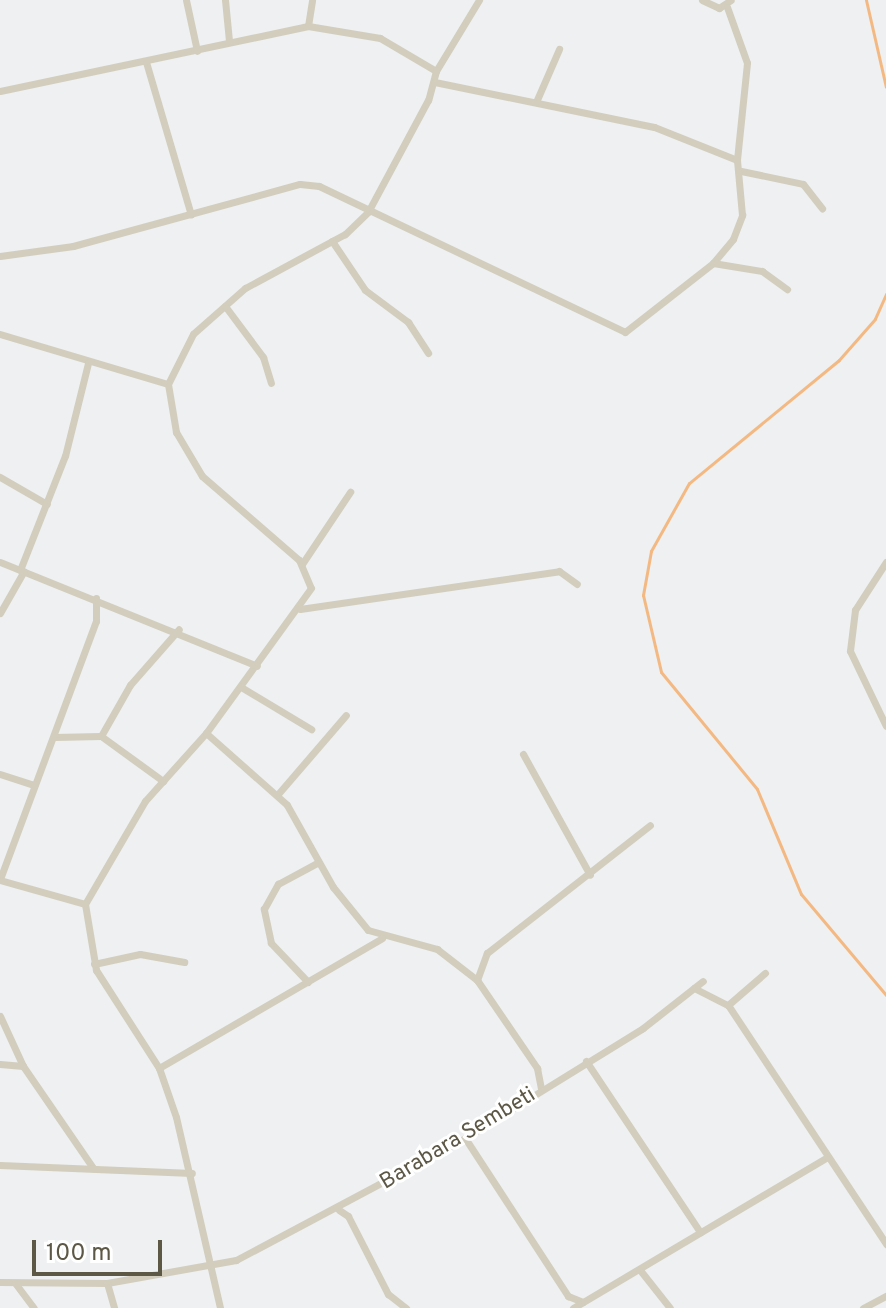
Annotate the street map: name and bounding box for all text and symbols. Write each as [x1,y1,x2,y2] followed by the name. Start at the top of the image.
[375,1082,541,1196] street label: Barabara Sembeti
[36,1224,166,1274] scale bar
[46,1239,112,1269] text: 100 m

